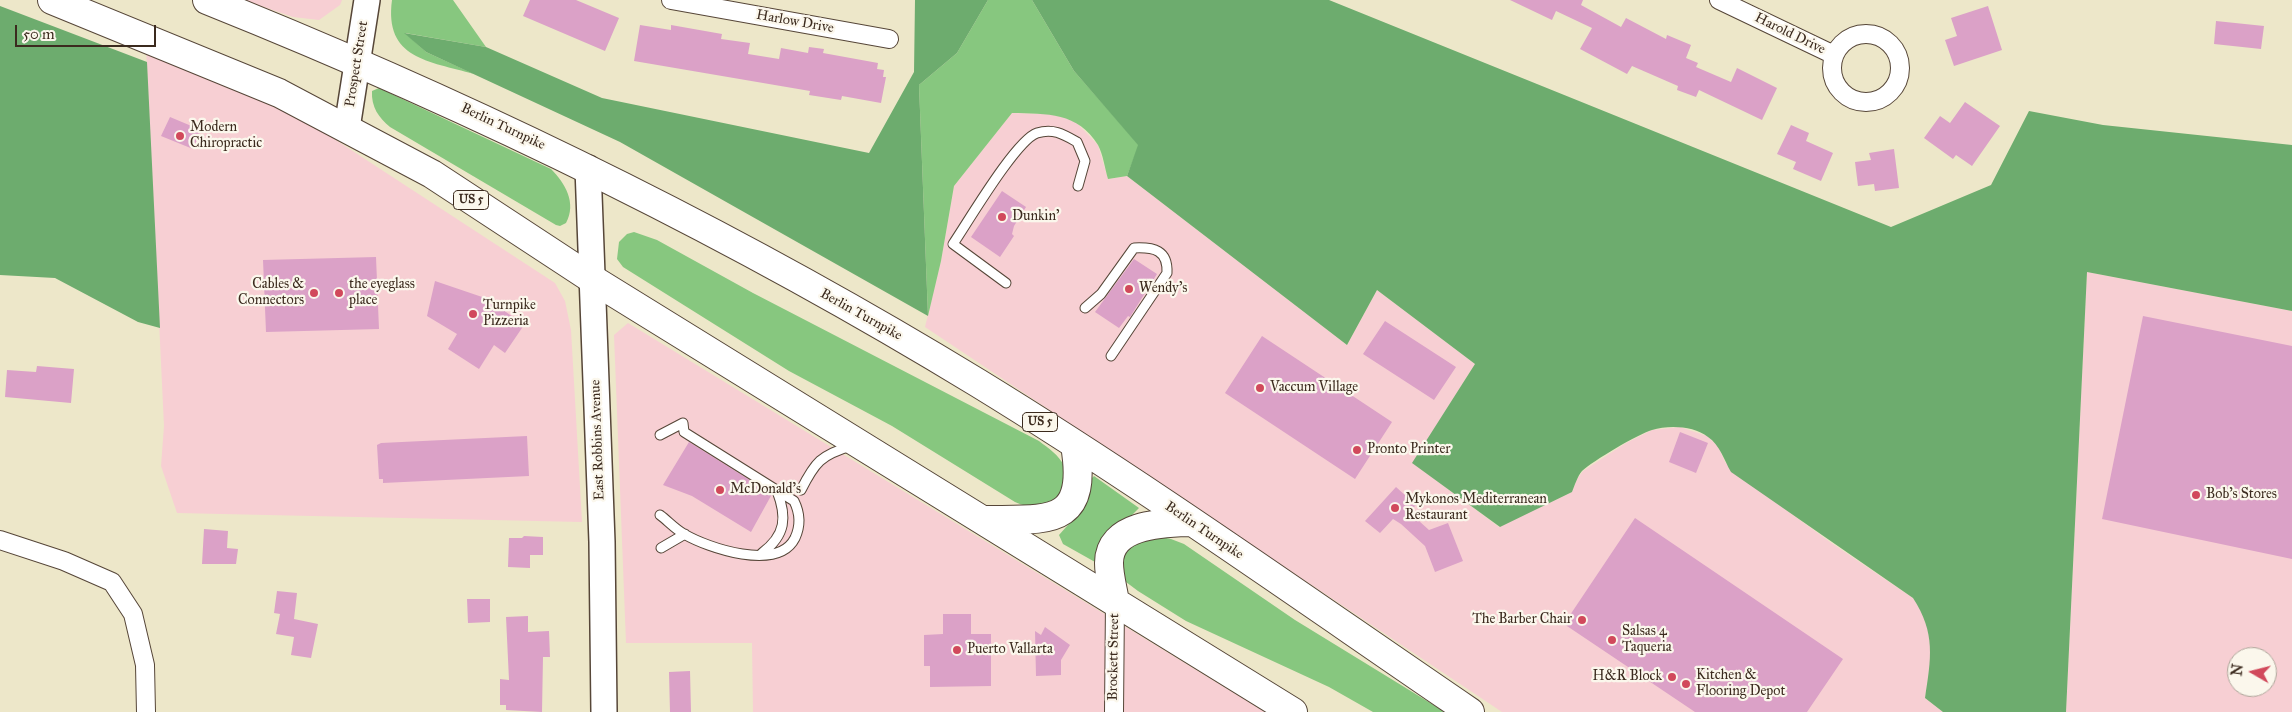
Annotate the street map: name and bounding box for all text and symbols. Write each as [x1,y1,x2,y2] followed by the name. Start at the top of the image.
[755,7,835,37] street label: Harlow Drive
[1752,10,1828,58] street label: Harold Drive
[18,15,159,47] scale bar
[342,20,372,108] street label: Prospect Street
[23,25,55,43] text: 50 m
[458,100,548,154] street label: Berlin Turnpike
[190,120,262,152] place label: Modern Chiropractic
[174,130,186,142] marker: Modern Chiropractic
[454,190,488,210] road number: US 5
[1012,209,1059,225] place label: Dunkin'
[996,211,1008,223] marker: Dunkin'
[238,277,304,310] place label: Cables & Connectors
[349,277,415,310] place label: the eyeglass place
[1139,281,1187,297] place label: Wendy's
[1123,283,1135,295] marker: Wendy's
[817,286,905,344] street label: Berlin Turnpike
[308,287,320,299] marker: Cables & Connectors
[333,287,345,299] marker: the eyeglass place
[483,298,536,331] place label: Turnpike Pizzeria
[467,308,479,320] marker: Turnpike Pizzeria
[587,379,609,501] street label: East Robbins Avenue
[1270,380,1358,396] place label: Vaccum Village
[1254,382,1266,394] marker: Vaccum Village
[1022,412,1058,432] road number: US 5
[1367,442,1451,458] place label: Pronto Printer
[1351,444,1363,456] marker: Pronto Printer
[730,482,801,498] place label: McDonald's
[714,484,726,496] marker: McDonald's
[2206,487,2277,503] place label: Bob's Stores
[2190,489,2202,501] marker: Bob's Stores
[1405,492,1547,524] place label: Mykonos Mediterranean Restaurant
[1161,499,1247,563] street label: Berlin Turnpike
[1389,502,1401,514] marker: Mykonos Mediterranean Restaurant
[1472,612,1572,628] place label: The Barber Chair
[1105,613,1123,701] street label: Brockett Street
[1576,614,1588,626] marker: The Barber Chair
[1622,624,1672,656] place label: Salsas 4 Taqueria
[1606,634,1618,646] marker: Salsas 4 Taqueria
[967,642,1053,658] place label: Puerto Vallarta
[951,644,963,656] marker: Puerto Vallarta
[2227,647,2277,697] north arrow
[2228,663,2247,677] text: N
[1696,668,1785,700] place label: Kitchen & Flooring Depot
[1593,669,1662,685] place label: H&R Block
[1666,671,1678,683] marker: H&R Block
[1680,678,1692,690] marker: Kitchen & Flooring Depot

